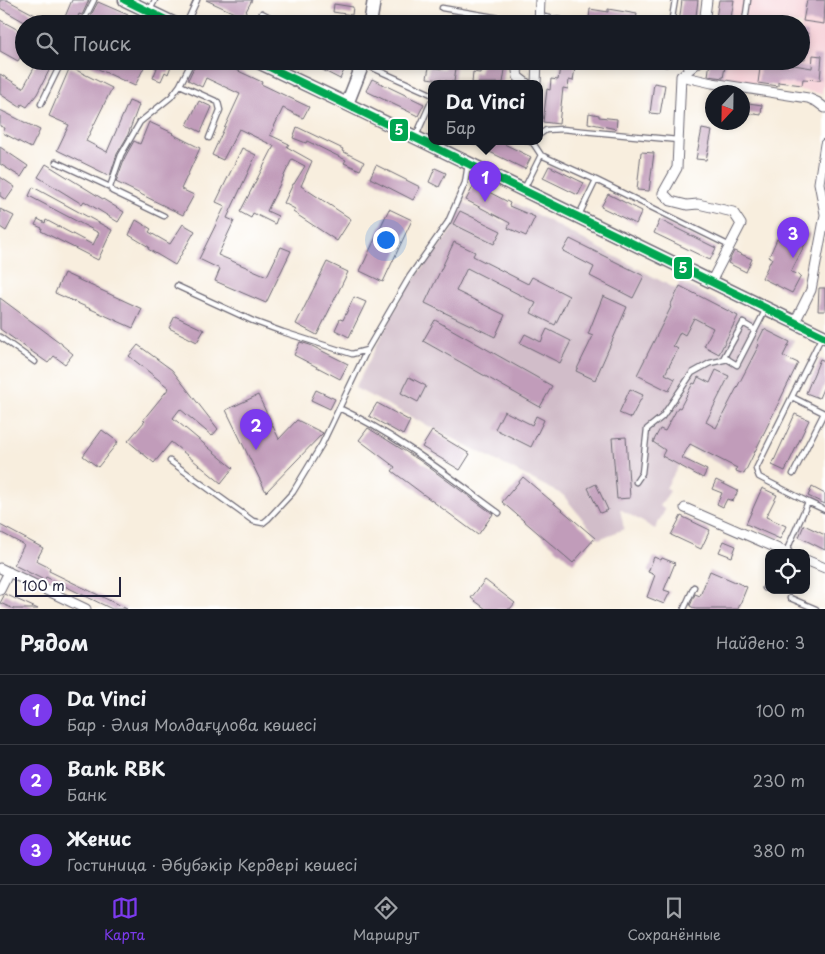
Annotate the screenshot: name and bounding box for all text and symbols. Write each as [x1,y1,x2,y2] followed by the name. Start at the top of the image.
[15,15,810,70] search box
[33,29,61,57] icon: search
[73,29,131,57] text: Поиск
[428,80,543,145] popup
[705,85,750,130] north arrow
[446,87,525,115] text: Da Vinci
[446,115,476,139] text: Бар
[389,118,409,142] line badge: 5
[395,119,404,140] text: 5
[469,161,501,202] pin: 1
[777,217,809,258] pin: 3
[373,227,399,253] your location
[673,256,693,280] line badge: 5
[679,257,688,278] text: 5
[240,409,272,450] pin: 2
[765,549,810,594] map controls
[765,549,810,594] button: locate
[15,574,121,597] scale bar
[22,575,65,596] text: 100 m
[20,626,88,658] text: Рядом
[716,630,805,654] text: Найдено: 3
[67,684,146,712] text: Da Vinci
[32,698,40,722] text: 1
[756,698,805,722] text: 100 m
[67,712,317,736] text: Бар · Әлия Молдағұлова көшесі
[67,754,165,782] text: Bank RBK
[30,768,42,792] text: 2
[753,768,805,792] text: 230 m
[67,782,107,806] text: Банк
[67,824,132,852] text: Женис
[31,838,41,862] text: 3
[753,838,805,862] text: 380 m
[67,852,358,876] text: Гостиница · Әбубәкір Кердері көшесі
[104,894,145,945] tab: Карта
[353,894,419,945] tab: Маршрут
[627,894,721,945] tab: Сохранённые

